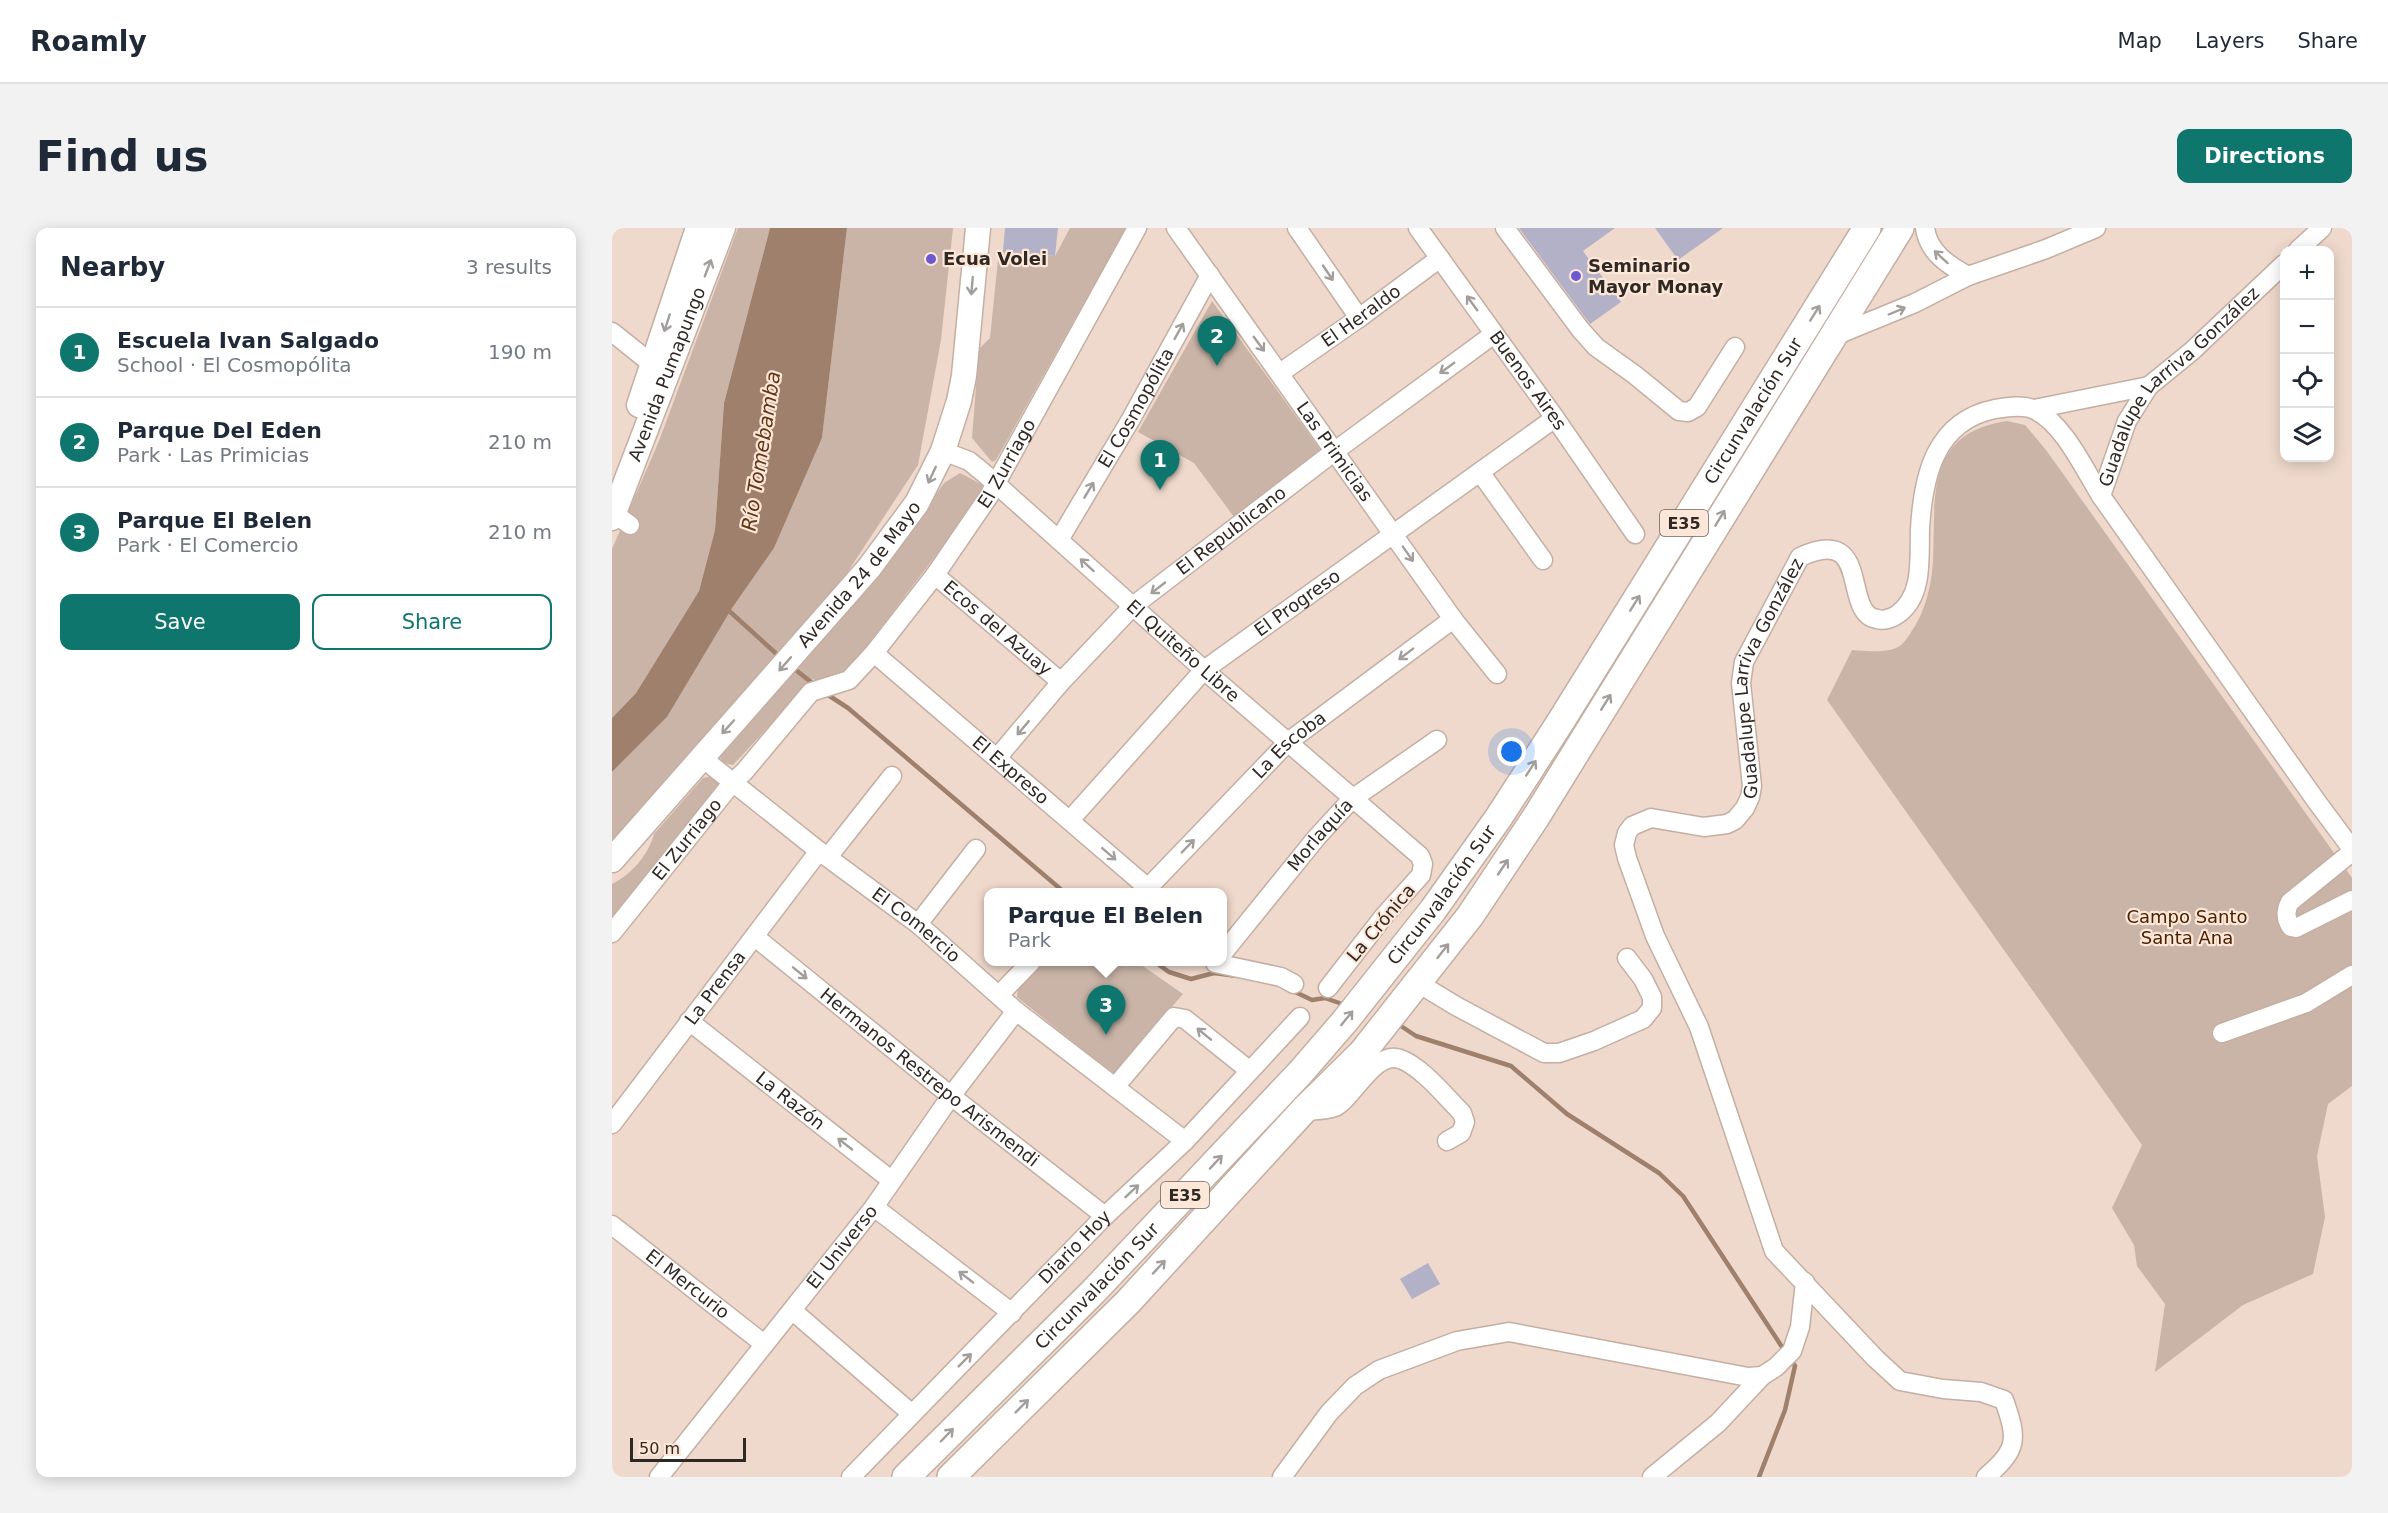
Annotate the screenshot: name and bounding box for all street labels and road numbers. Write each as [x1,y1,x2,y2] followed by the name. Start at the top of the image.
[1317,280,1404,351] street label: El Heraldo
[2094,282,2263,489] street label: Guadalupe Larriva González
[624,284,709,464] street label: Avenida Pumapungo
[1486,327,1571,434] street label: Buenos Aires
[1700,333,1807,488] street label: Circunvalación Sur
[1093,344,1178,471] street label: El Cosmopólita
[1292,397,1377,505] street label: Las Primicias
[973,415,1040,512] street label: El Zurriago
[1172,481,1290,579] street label: El Republicano
[793,497,925,651] street label: Avenida 24 de Mayo
[1660,510,1708,536] road number: E35
[1730,554,1807,801] street label: Guadalupe Larriva González
[1250,565,1344,640] street label: El Progreso
[939,576,1057,680] street label: Ecos del Azuay
[1123,595,1244,706] street label: El Quiteño Libre
[1248,707,1330,782] street label: La Escoba
[968,731,1054,808] street label: El Expreso
[648,794,726,884] street label: El Zurriago
[1283,794,1357,875] street label: Morlaquía
[1383,820,1500,969] street label: Circunvalación Sur
[1342,880,1419,966] street label: La Crónica
[868,883,965,967] street label: El Comercio
[680,946,750,1029] street label: La Prensa
[816,983,1043,1171] street label: Hermanos Restrepo Arismendi
[752,1067,829,1134] street label: La Razón
[1161,1182,1209,1208] road number: E35
[802,1201,882,1293] street label: El Universo
[1034,1205,1115,1288] street label: Diario Hoy
[1030,1218,1163,1353] street label: Circunvalación Sur
[642,1245,734,1323] street label: El Mercurio

